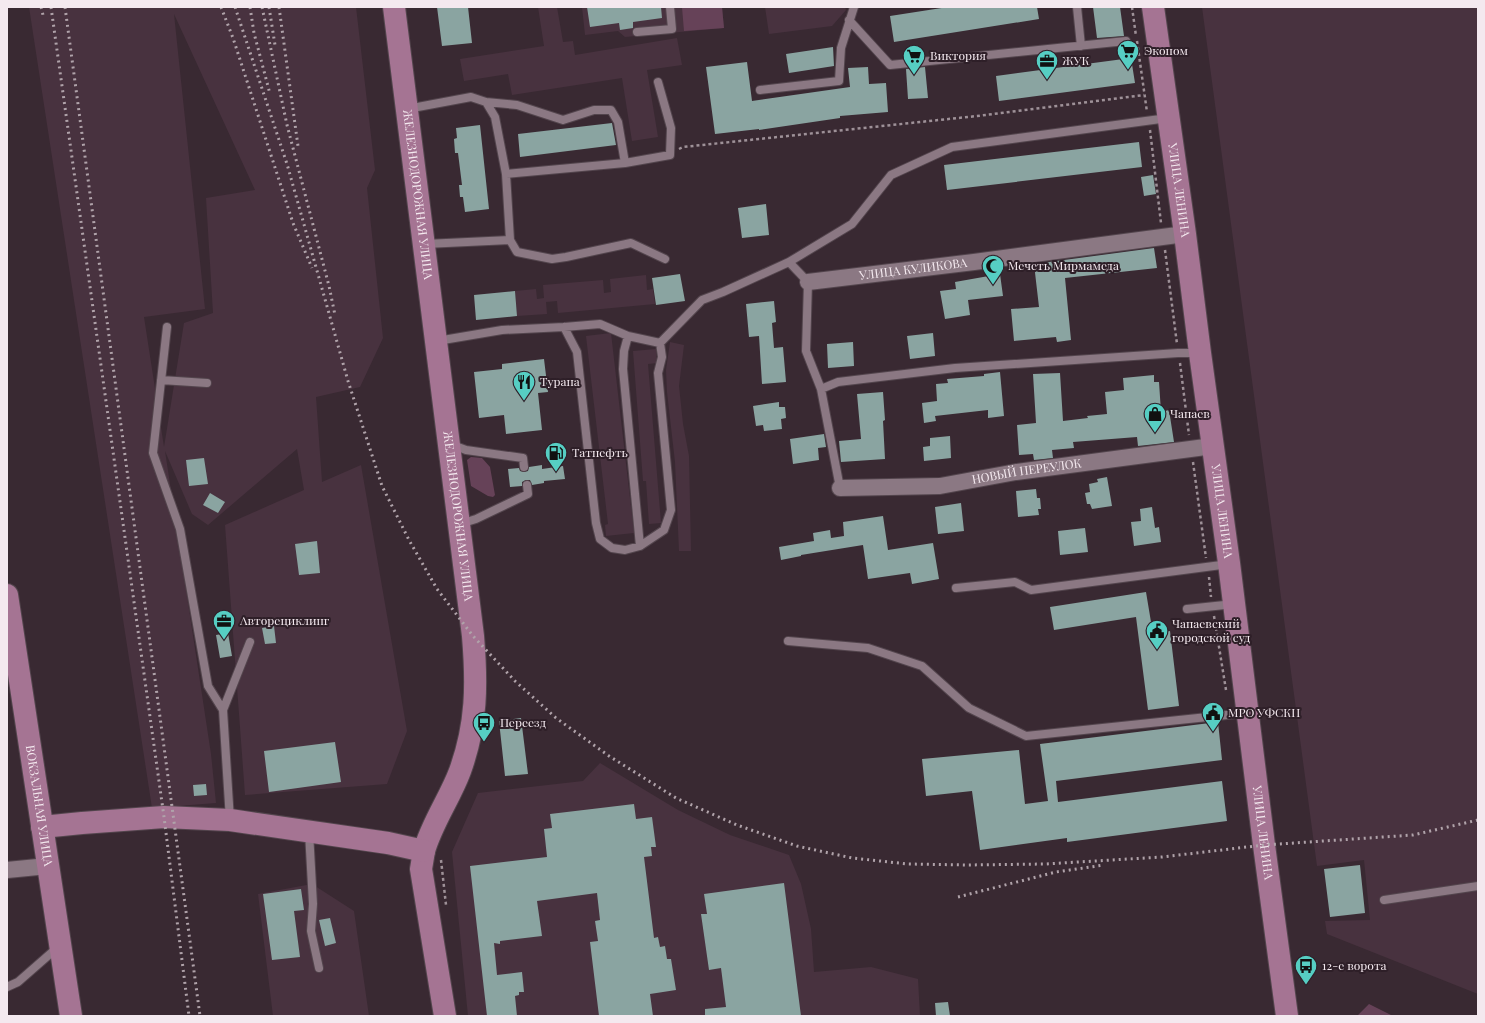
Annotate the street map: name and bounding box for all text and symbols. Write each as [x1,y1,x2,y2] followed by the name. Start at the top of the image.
[1115,38,1141,71] supermarket icon: Эконом
[1144,42,1188,58] place label: Эконом
[901,43,927,76] supermarket icon: Виктория
[930,47,987,63] place label: Виктория
[1034,48,1060,81] office icon: ЖУК
[1062,52,1090,68] place label: ЖУК
[400,108,437,281] street label: ЖЕЛЕЗНОДОРОЖНАЯ УЛИЦА
[1165,141,1194,239] street label: УЛИЦА ЛЕНИНА
[980,253,1006,286] mosque icon: Мечеть Мирмамеда
[857,254,968,283] street label: УЛИЦА КУЛИКОВА
[1008,257,1119,273] place label: Мечеть Мирмамеда
[511,369,537,402] restaurant icon: Турана
[540,373,580,389] place label: Турана
[1142,401,1168,434] shop icon: Чапаев
[1170,405,1210,421] place label: Чапаев
[440,430,478,602] street label: ЖЕЛЕЗНОДОРОЖНАЯ УЛИЦА
[543,440,569,473] fuel station icon: Татнефть
[572,444,628,460] place label: Татнефть
[970,454,1083,487] street label: НОВЫЙ ПЕРЕУЛОК
[1208,462,1237,560] street label: УЛИЦА ЛЕНИНА
[211,608,237,641] office icon: Авторециклинг
[239,612,330,628] place label: Авторециклинг
[1172,615,1251,645] place label: Чапаевский городской суд
[1144,618,1170,651] public building icon: Чапаевский городской суд
[1200,700,1226,733] public building icon: МРО УФСКН
[1228,704,1300,720] place label: МРО УФСКН
[471,710,497,743] bus stop icon: Переезд
[500,714,547,730] place label: Переезд
[23,744,57,868] street label: ВОКЗАЛЬНАЯ УЛИЦА
[1250,784,1278,881] street label: УЛИЦА ЛЕНИНА
[1293,953,1319,986] bus stop icon: 12-е ворота
[1322,957,1387,973] place label: 12-е ворота

